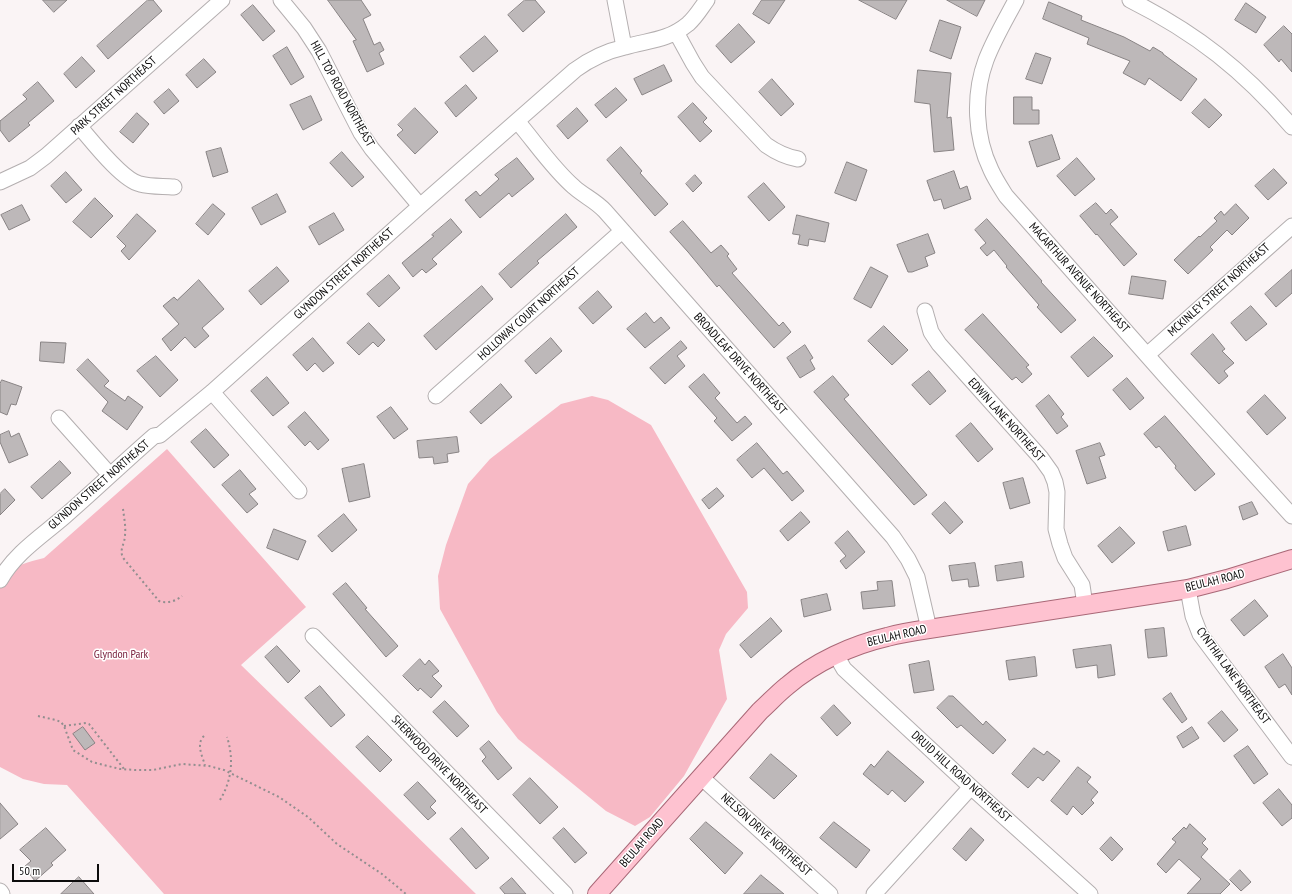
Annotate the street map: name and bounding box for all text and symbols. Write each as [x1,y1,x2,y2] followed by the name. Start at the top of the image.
[307,39,377,149] street label: HILL TOP ROAD NORTHEAST
[68,54,160,138] street label: PARK STREET NORTHEAST
[1026,220,1132,336] street label: MACARTHUR AVENUE NORTHEAST
[291,225,397,323] street label: GLYNDON STREET NORTHEAST
[1165,240,1273,340] street label: MCKINLEY STREET NORTHEAST
[475,264,583,364] street label: HOLLOWAY COURT NORTHEAST
[690,310,790,418] street label: BROADLEAF DRIVE NORTHEAST
[965,375,1047,465] street label: EDWIN LANE NORTHEAST
[45,437,153,533] street label: GLYNDON STREET NORTHEAST
[1184,567,1246,595] street label: BEULAH ROAD
[866,622,928,650] street label: BEULAH ROAD
[1193,625,1273,727] street label: CYNTHIA LANE NORTHEAST
[94,648,148,662] park label: Glyndon Park
[388,713,490,817] street label: SHERWOOD DRIVE NORTHEAST
[908,728,1014,826] street label: DRUID HILL ROAD NORTHEAST
[718,791,814,879] street label: NELSON DRIVE NORTHEAST
[617,815,667,871] street label: BEULAH ROAD
[14,856,101,882] scale bar
[19,863,40,878] text: 50 m

